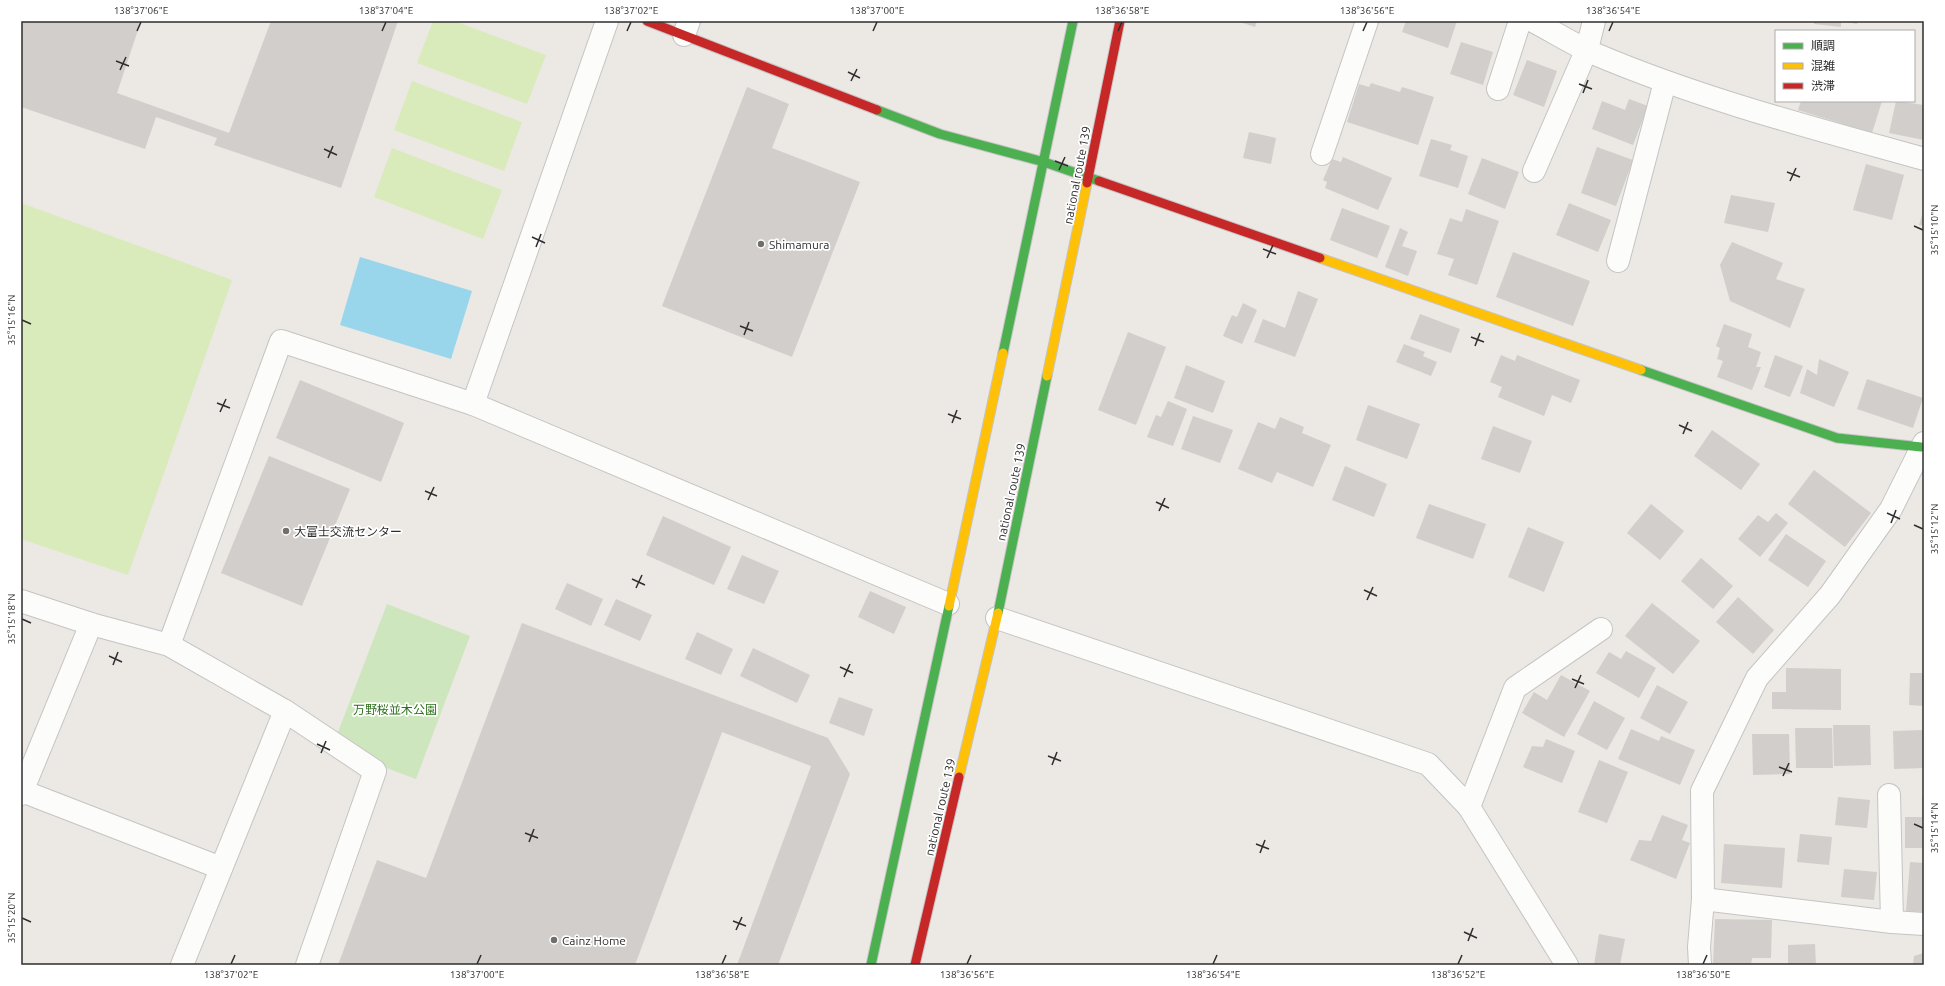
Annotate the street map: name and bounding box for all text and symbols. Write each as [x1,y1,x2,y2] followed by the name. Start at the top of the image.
[114,5,169,16] text: 138°37'06"E
[359,5,414,16] text: 138°37'04"E
[604,5,659,16] text: 138°37'02"E
[850,5,905,16] text: 138°37'00"E
[1095,5,1150,16] text: 138°36'58"E
[1340,5,1395,16] text: 138°36'56"E
[1586,5,1641,16] text: 138°36'54"E
[1775,30,1915,102] legend
[1811,39,1835,52] text: 順調
[1811,59,1835,72] text: 混雑
[1811,79,1835,92] text: 渋滞
[1061,125,1093,225] street label: national route 139
[1929,205,1940,255] text: 35°15'10"N
[769,238,830,251] place label: Shimamura
[756,239,766,249] marker: Shimamura
[6,295,17,345] text: 35°15'16"N
[994,442,1028,542] street label: national route 139
[1929,504,1940,554] text: 35°15'12"N
[294,525,402,538] place label: 大富士交流センター
[281,526,291,536] marker: 大富士交流センター
[6,594,17,644] text: 35°15'18"N
[353,703,437,716] park label: 万野桜並木公園
[922,757,958,857] street label: national route 139
[1929,803,1940,853] text: 35°15'14"N
[6,893,17,943] text: 35°15'20"N
[562,934,626,947] place label: Cainz Home
[549,935,559,945] marker: Cainz Home
[204,969,259,980] text: 138°37'02"E
[450,969,505,980] text: 138°37'00"E
[695,969,750,980] text: 138°36'58"E
[940,969,995,980] text: 138°36'56"E
[1186,969,1241,980] text: 138°36'54"E
[1431,969,1486,980] text: 138°36'52"E
[1676,969,1731,980] text: 138°36'50"E

